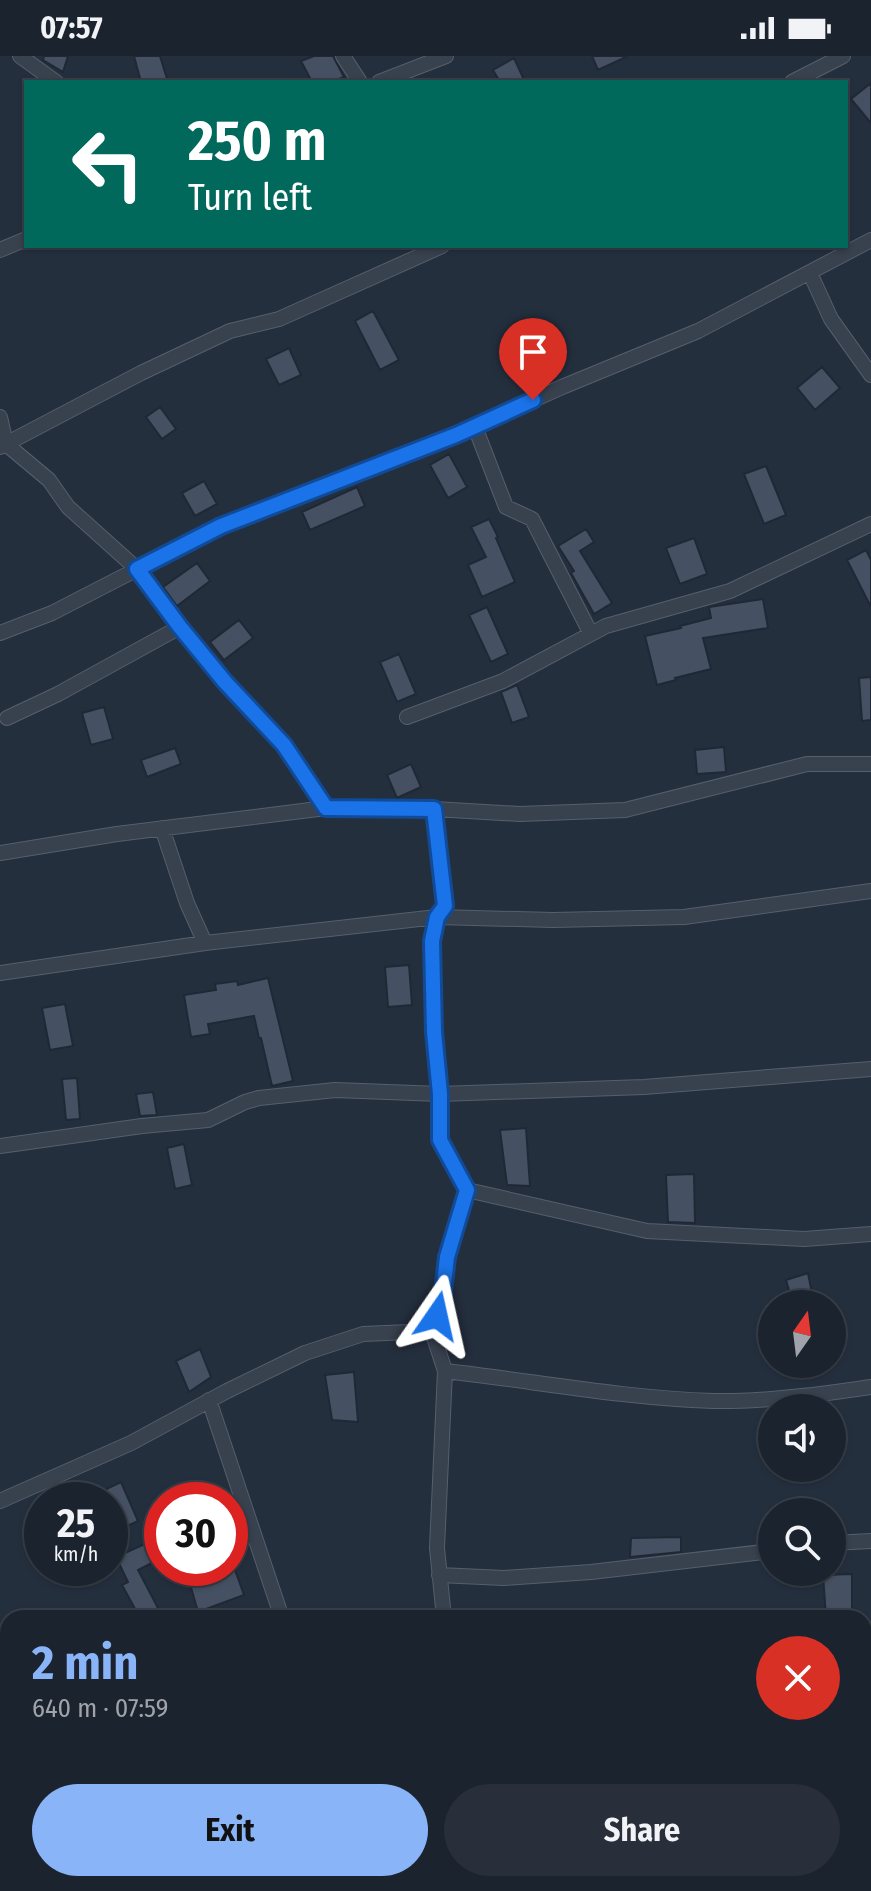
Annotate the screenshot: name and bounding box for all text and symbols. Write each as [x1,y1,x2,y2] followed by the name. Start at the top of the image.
[40,10,103,46] text: 07:57
[188,108,326,175] text: 250 m
[56,112,160,216] icon: left
[188,176,312,220] text: Turn left
[499,318,567,400] pin
[511,330,555,374] icon: arrive
[395,1274,479,1358] position arrow
[758,1290,846,1378] north arrow
[758,1290,846,1586] map controls
[758,1394,846,1482] button: sound
[144,1482,248,1586] speed limit sign: 30
[758,1498,846,1586] button: search
[57,1500,95,1548] text: 25
[54,1542,98,1566] text: km/h
[32,1634,138,1692] text: 2 min
[756,1636,840,1720] button: close
[32,1693,168,1724] text: 640 m · 07:59
[32,1784,428,1876] button: Exit
[444,1784,840,1876] button: Share

